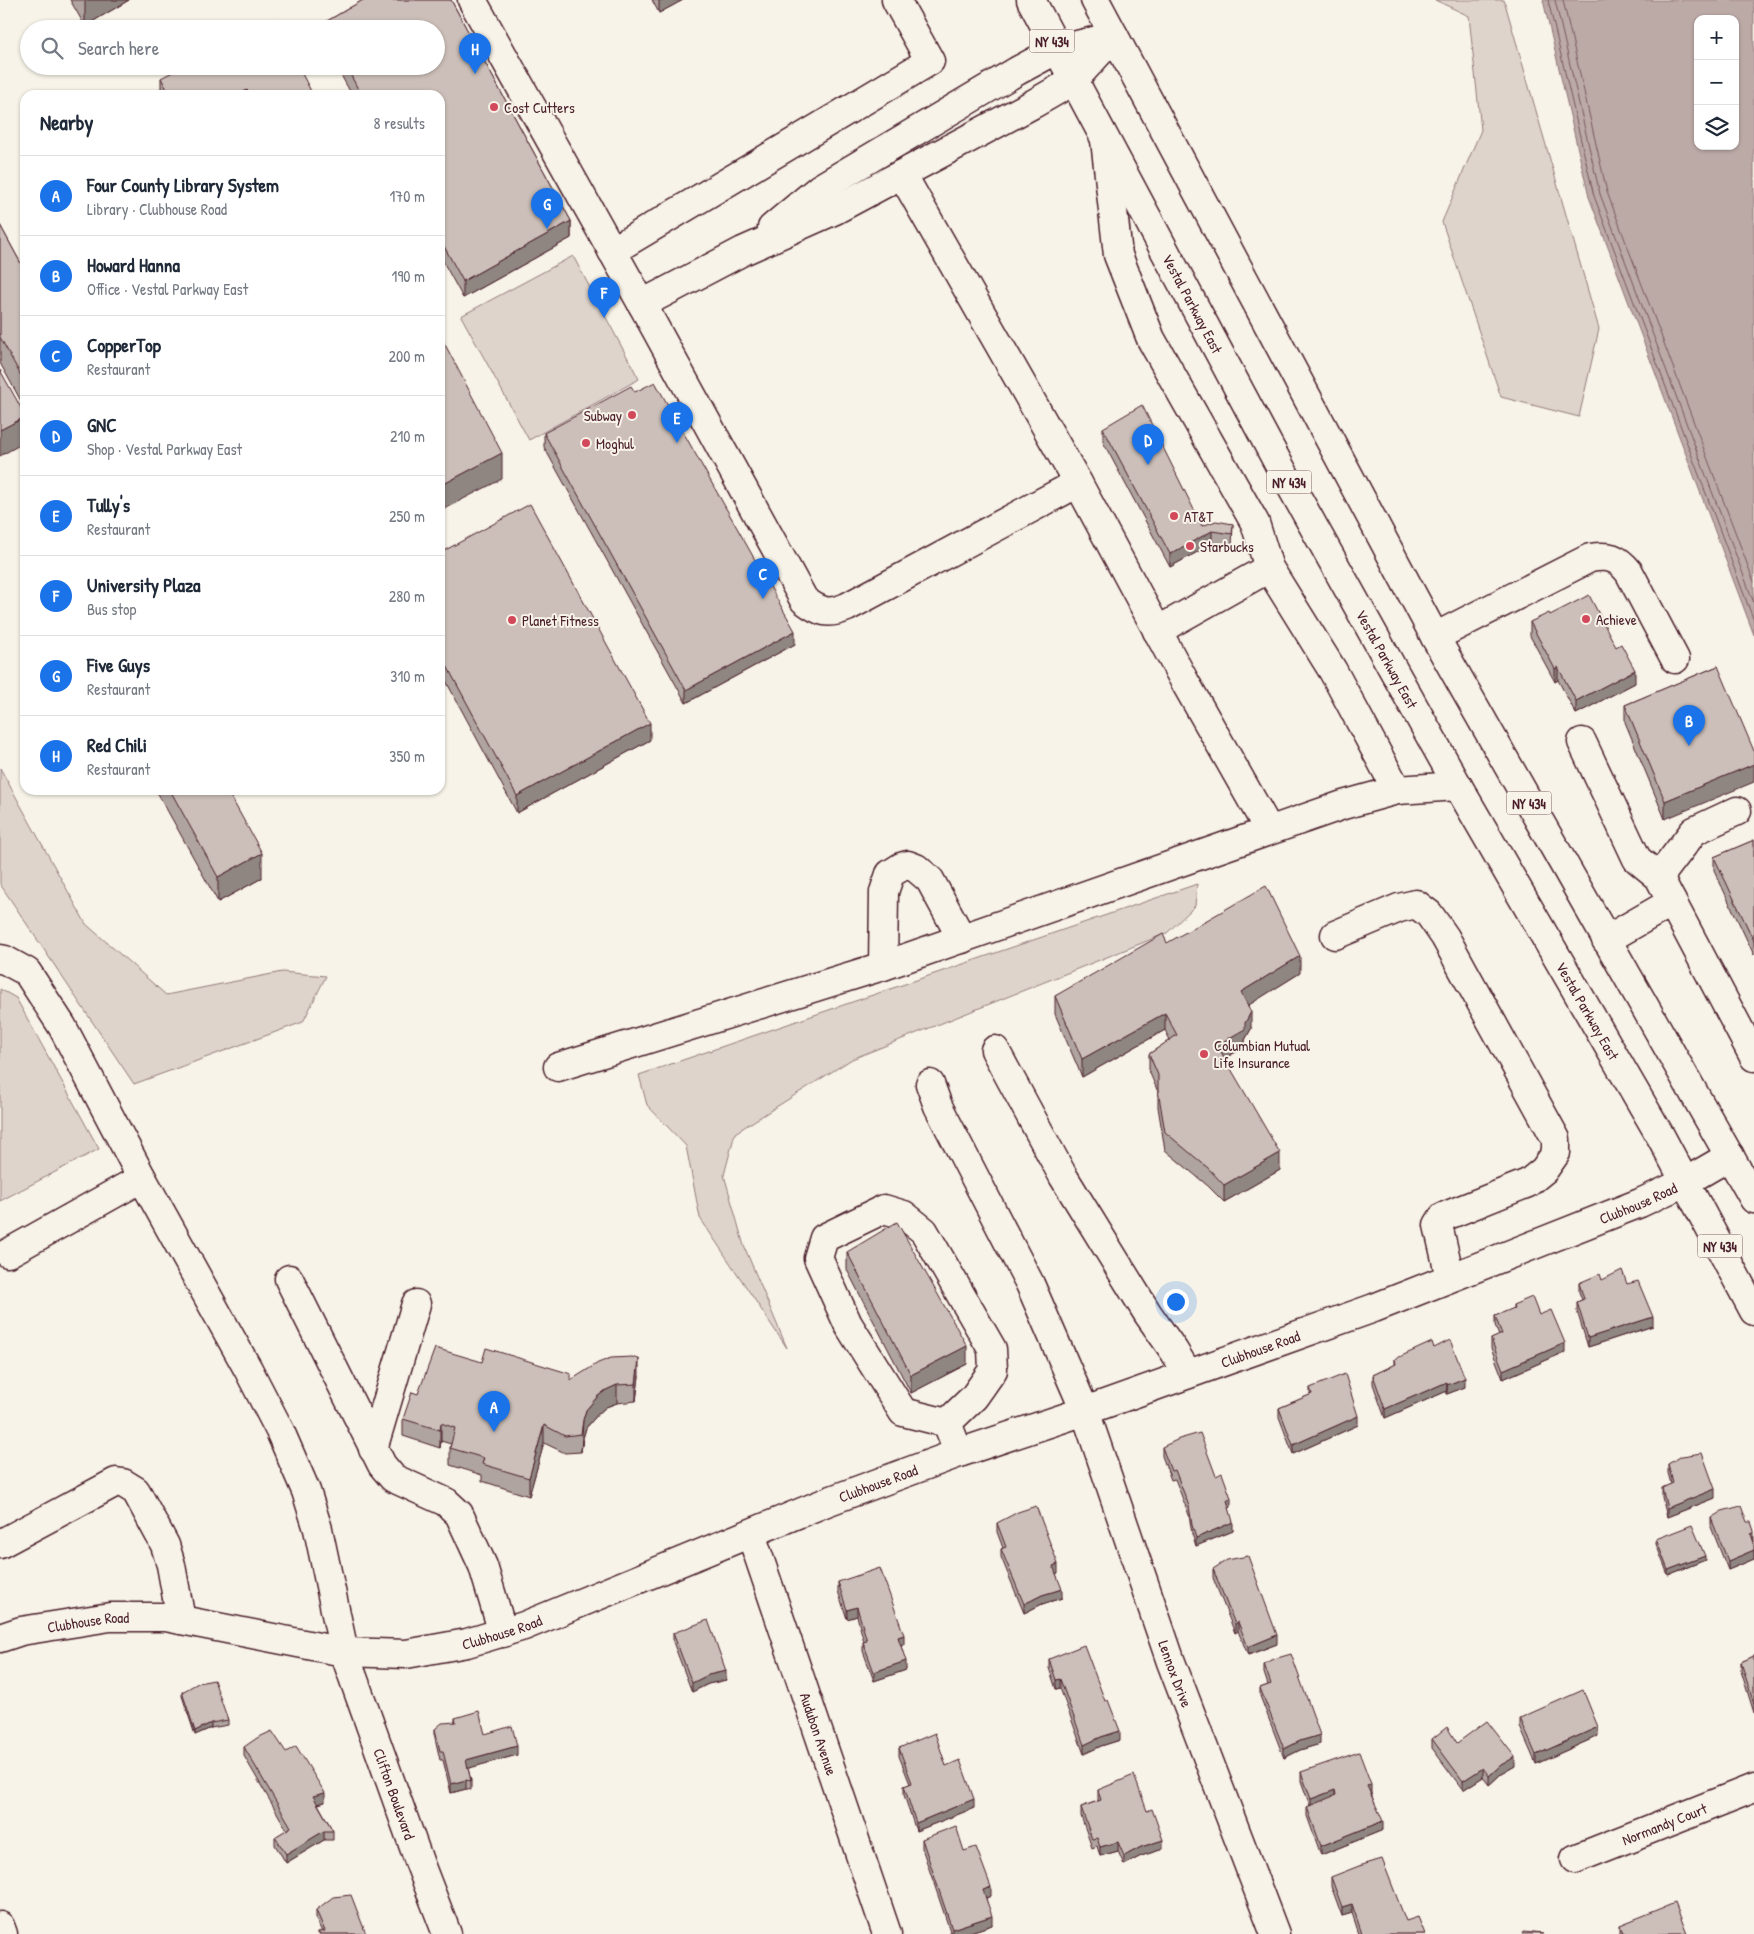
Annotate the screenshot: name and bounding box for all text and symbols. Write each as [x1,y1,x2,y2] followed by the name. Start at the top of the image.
[1694,15,1739,150] map controls
[1694,15,1739,60] button: +
[20,20,445,75] search box
[1030,29,1074,52] road number: NY 434
[459,33,491,74] pin: H
[38,34,66,62] icon: search
[78,35,159,61] text: Search here
[1694,60,1739,105] button: −
[504,97,575,118] place label: Cost Cutters
[488,101,500,113] marker: Cost Cutters
[1694,105,1739,150] button: layers
[40,108,93,137] text: Nearby
[373,112,425,134] text: 8 results
[87,172,279,198] text: Four County Library System
[52,185,60,207] text: A
[390,185,425,207] text: 170 m
[531,188,563,229] pin: G
[87,198,227,220] text: Library · Clubhouse Road
[1158,250,1228,358] street label: Vestal Parkway East
[87,252,180,278] text: Howard Hanna
[52,265,60,287] text: B
[392,265,425,287] text: 190 m
[588,277,620,318] pin: F
[87,278,248,300] text: Office · Vestal Parkway East
[87,332,161,358] text: CopperTop
[52,345,60,367] text: C
[389,345,425,367] text: 200 m
[87,358,150,380] text: Restaurant
[661,402,693,443] pin: E
[584,405,622,426] place label: Subway
[626,409,638,421] marker: Subway
[87,412,117,438] text: GNC
[1132,424,1164,465] pin: D
[52,425,60,447] text: D
[390,425,425,447] text: 210 m
[596,433,634,454] place label: Moghul
[580,437,592,449] marker: Moghul
[87,438,242,460] text: Shop · Vestal Parkway East
[1266,471,1312,494] road number: NY 434
[87,492,130,518] text: Tully's
[52,505,60,527] text: E
[389,505,425,527] text: 250 m
[1184,506,1214,527] place label: AT&T
[1168,510,1180,522] marker: AT&T
[87,518,150,540] text: Restaurant
[1200,536,1254,557] place label: Starbucks
[1184,540,1196,552] marker: Starbucks
[747,558,779,599] pin: C
[87,572,201,598] text: University Plaza
[53,585,59,607] text: F
[389,585,425,607] text: 280 m
[87,598,136,620] text: Bus stop
[1351,606,1424,713] street label: Vestal Parkway East
[1596,609,1637,630] place label: Achieve
[522,610,599,631] place label: Planet Fitness
[1580,613,1592,625] marker: Achieve
[506,614,518,626] marker: Planet Fitness
[87,652,150,678] text: Five Guys
[52,665,60,687] text: G
[390,665,425,687] text: 310 m
[87,678,150,700] text: Restaurant
[1673,705,1705,746] pin: B
[87,732,147,758] text: Red Chili
[52,745,60,767] text: H
[389,745,425,767] text: 350 m
[87,758,150,780] text: Restaurant
[1506,791,1552,814] road number: NY 434
[1551,958,1625,1064] street label: Vestal Parkway East
[1214,1035,1310,1073] place label: Columbian Mutual Life Insurance
[1198,1048,1210,1060] marker: Columbian Mutual Life Insurance
[1596,1177,1680,1229] street label: Clubhouse Road
[1698,1234,1742,1258] road number: NY 434
[1163,1289,1189,1315] your location
[1218,1325,1303,1372] street label: Clubhouse Road
[478,1391,510,1432] pin: A
[836,1459,921,1507] street label: Clubhouse Road
[46,1606,129,1637] street label: Clubhouse Road
[460,1609,545,1654] street label: Clubhouse Road
[1154,1637,1198,1710] street label: Lennox Drive
[795,1690,843,1778] street label: Audubon Avenue
[369,1745,421,1842] street label: Clifton Boulevard
[1619,1797,1711,1850] street label: Normandy Court

